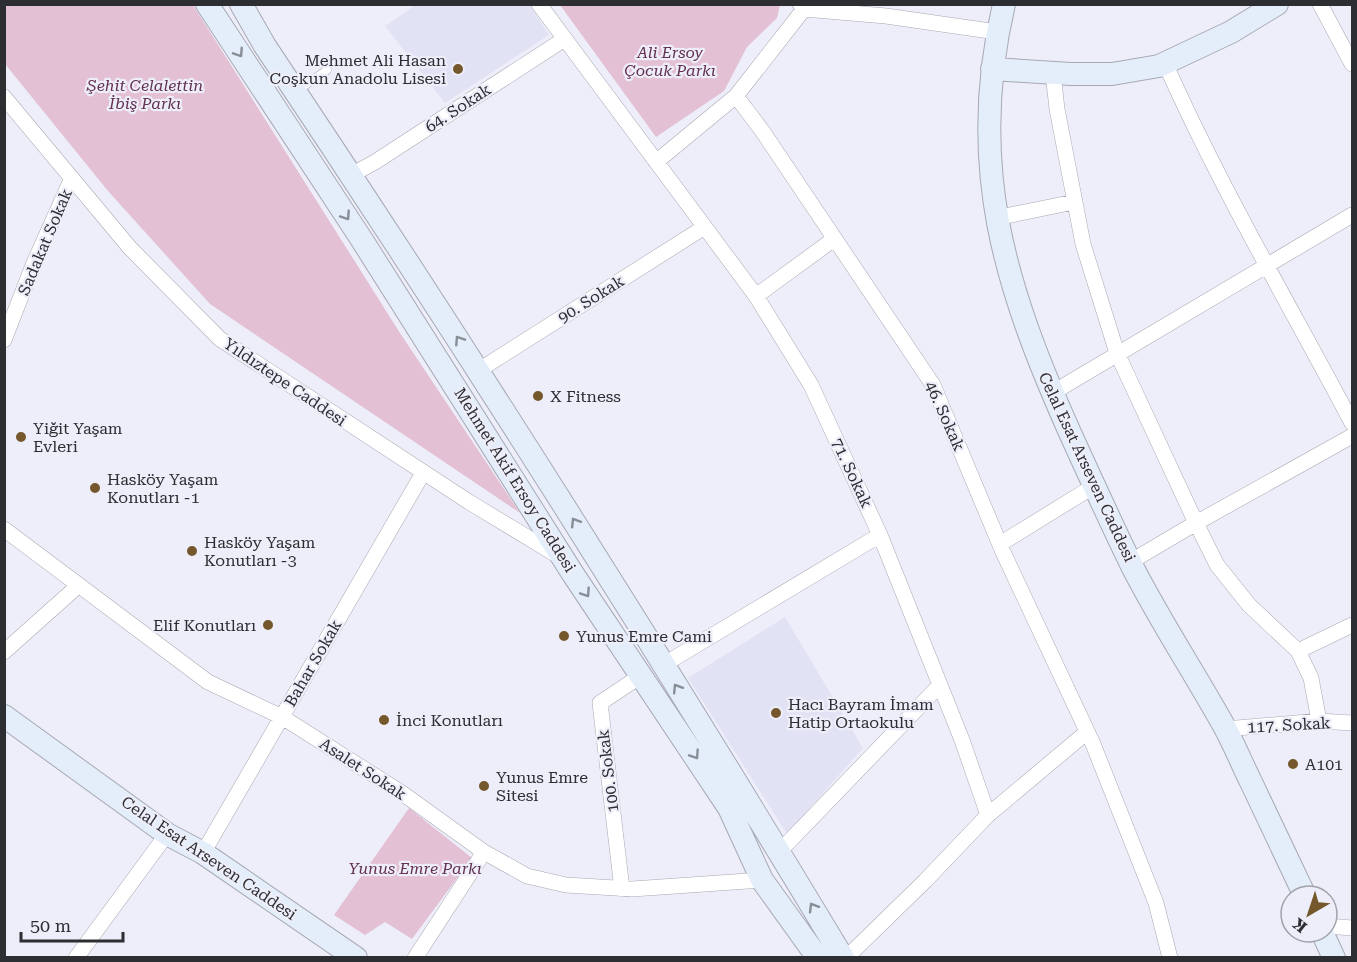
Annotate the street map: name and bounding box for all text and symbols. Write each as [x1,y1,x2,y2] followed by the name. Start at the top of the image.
[624,43,716,80] park label: Ali Ersoy Çocuk Parkı
[232,47,243,58] one-way arrow
[270,51,446,88] place label: Mehmet Ali Hasan Coşkun Anadolu Lisesi
[451,62,465,76] marker: Mehmet Ali Hasan Coşkun Anadolu Lisesi
[86,76,203,113] park label: Şehit Celalettin İbiş Parkı
[422,80,494,136] street label: 64. Sokak
[14,186,76,298] street label: Sadakat Sokak
[339,210,351,220] one-way arrow
[554,271,628,327] street label: 90. Sokak
[220,334,350,430] street label: Yıldıztepe Caddesi
[455,335,466,346] one-way arrow
[1035,369,1139,565] street label: Celal Esat Arseven Caddesi
[921,378,969,454] street label: 46. Sokak
[450,384,580,576] street label: Mehmet Akif Ersoy Caddesi
[550,387,621,406] place label: X Fitness
[531,389,545,403] marker: X Fitness
[33,419,123,456] place label: Yiğit Yaşam Evleri
[14,430,28,444] marker: Yiğit Yaşam Evleri
[828,435,876,511] street label: 71. Sokak
[107,470,219,507] place label: Hasköy Yaşam Konutları -1
[88,481,102,495] marker: Hasköy Yaşam Konutları -1
[570,518,582,528] one-way arrow
[204,533,316,570] place label: Hasköy Yaşam Konutları -3
[185,544,199,558] marker: Hasköy Yaşam Konutları -3
[579,586,590,597] one-way arrow
[153,616,256,635] place label: Elif Konutları
[280,616,346,710] street label: Bahar Sokak
[261,618,275,632] marker: Elif Konutları
[576,627,712,646] place label: Yunus Emre Cami
[557,629,571,643] marker: Yunus Emre Cami
[673,684,685,694] one-way arrow
[788,695,934,732] place label: Hacı Bayram İmam Hatip Ortaokulu
[769,706,783,720] marker: Hacı Bayram İmam Hatip Ortaokulu
[396,711,503,730] place label: İnci Konutları
[377,713,391,727] marker: İnci Konutları
[1247,713,1331,737] street label: 117. Sokak
[593,728,623,814] street label: 100. Sokak
[316,734,410,804] street label: Asalet Sokak
[687,749,698,760] one-way arrow
[1305,755,1343,774] place label: A101
[1286,757,1300,771] marker: A101
[496,768,588,805] place label: Yunus Emre Sitesi
[477,779,491,793] marker: Yunus Emre Sitesi
[118,792,300,924] street label: Celal Esat Arseven Caddesi
[348,859,482,878] park label: Yunus Emre Parkı
[1279,884,1339,944] north arrow
[808,903,820,913] one-way arrow
[21,905,123,943] scale bar
[1289,914,1311,937] text: K
[30,915,71,936] text: 50 m

